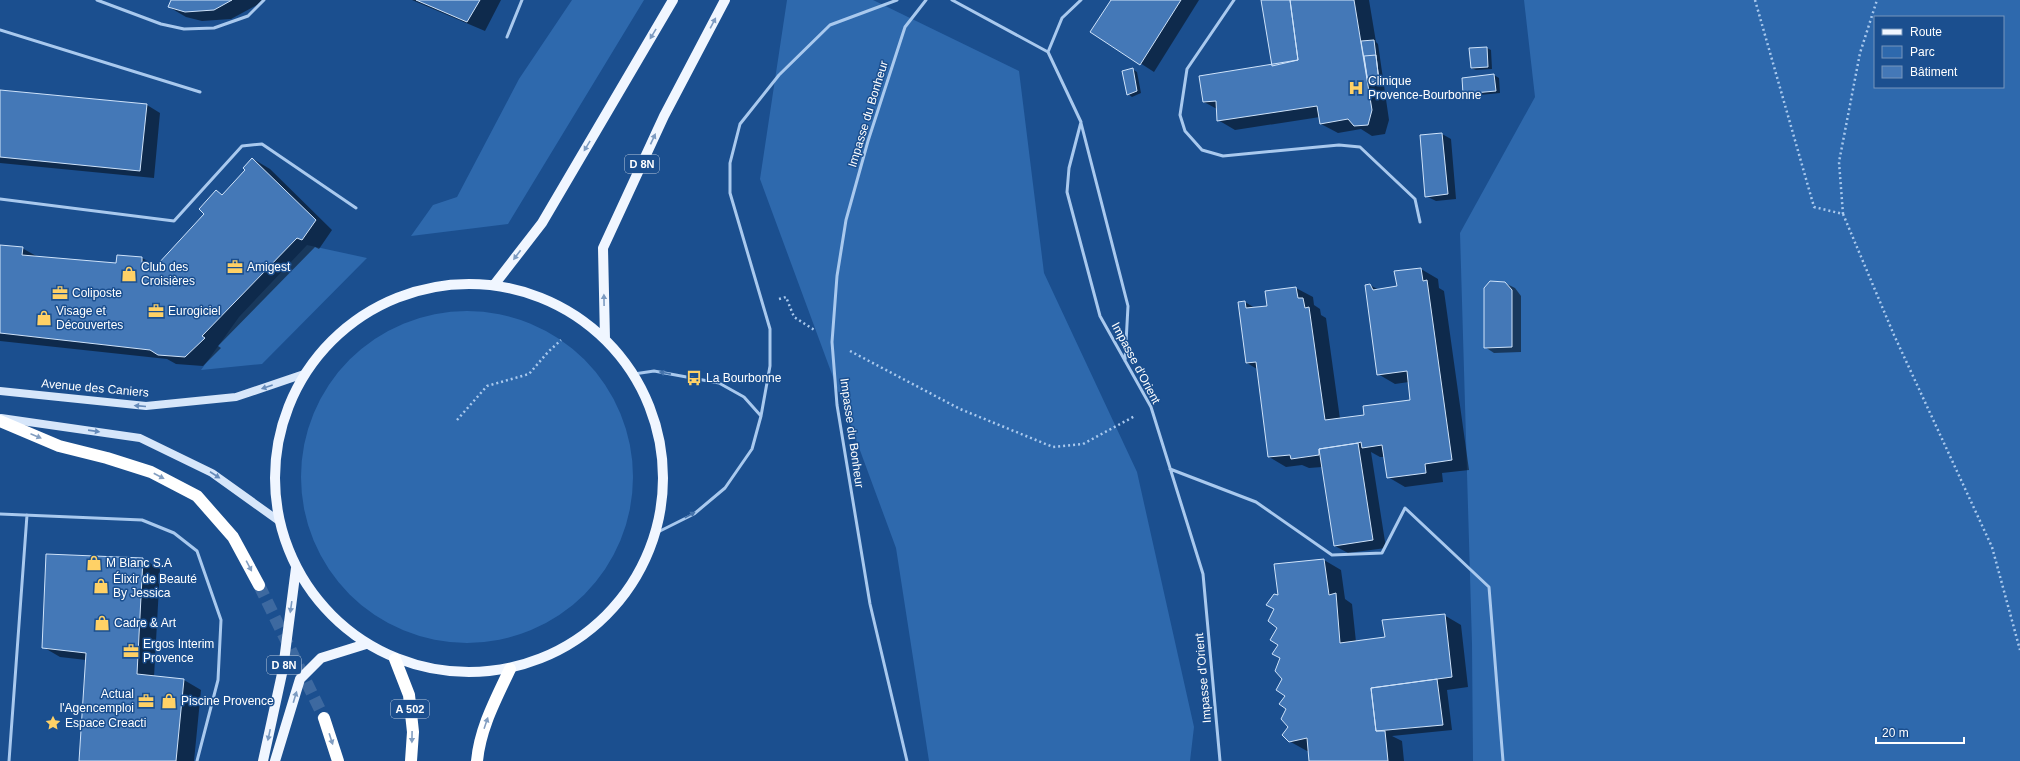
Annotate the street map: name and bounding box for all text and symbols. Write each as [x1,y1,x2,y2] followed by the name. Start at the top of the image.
[1874,16,2004,88] legend
[709,17,716,29] one-way arrow
[1910,25,1942,39] text: Route
[650,28,657,40] one-way arrow
[1910,45,1935,59] text: Parc
[845,59,891,169] street label: Impasse du Bonheur
[1910,65,1958,79] text: Bâtiment
[1368,74,1482,102] place label: Clinique Provence-Bourbonne
[1347,79,1365,97] hospital icon: Clinique Provence-Bourbonne
[650,133,656,144] one-way arrow
[584,140,591,152] one-way arrow
[625,155,659,173] road number: D 8N
[513,249,521,260] one-way arrow
[226,258,244,276] office icon: Amigest
[141,260,195,288] place label: Club des Croisières
[247,260,291,274] place label: Amigest
[120,265,138,283] shop icon: Club des Croisières
[51,284,69,302] office icon: Coliposte
[72,286,122,300] place label: Coliposte
[601,293,607,306] one-way arrow
[147,302,165,320] office icon: Eurogiciel
[56,304,123,332] place label: Visage et Découvertes
[168,304,221,318] place label: Eurogiciel
[35,309,53,327] shop icon: Visage et Découvertes
[1109,320,1164,407] street label: Impasse d'Orient
[685,369,703,387] bus stop icon: La Bourbonne
[659,370,672,376] one-way arrow
[706,371,782,385] place label: La Bourbonne
[41,376,149,400] street label: Avenue des Caniers
[837,377,867,489] street label: Impasse du Bonheur
[261,384,273,390] one-way arrow
[134,402,146,409] one-way arrow
[88,428,100,434] one-way arrow
[30,434,42,440] one-way arrow
[210,471,220,479] one-way arrow
[154,473,165,479] one-way arrow
[684,512,696,519] one-way arrow
[85,554,103,572] shop icon: M Blanc S.A
[106,556,172,570] place label: M Blanc S.A
[246,560,252,571] one-way arrow
[113,571,197,600] place label: Élixir de Beauté By Jessica
[92,577,110,595] shop icon: Élixir de Beauté By Jessica
[288,601,294,613] one-way arrow
[93,614,111,632] shop icon: Cadre & Art
[114,616,177,630] place label: Cadre & Art
[1192,632,1214,724] street label: Impasse d'Orient
[143,637,214,665] place label: Ergos Interim Provence
[122,642,140,660] office icon: Ergos Interim Provence
[267,656,301,674] road number: D 8N
[60,687,134,715] place label: Actual l'Agencemploi
[292,691,298,703] one-way arrow
[137,692,155,710] office icon: Actual l'Agencemploi
[160,692,178,710] shop icon: Piscine Provence
[181,694,274,708] place label: Piscine Provence
[391,700,429,718] road number: A 502
[44,714,62,732] place icon: Espace Creacti
[65,716,146,730] place label: Espace Creacti
[483,717,489,729] one-way arrow
[1876,719,1964,745] scale bar
[1882,726,1909,740] text: 20 m
[265,729,271,741] one-way arrow
[409,731,416,743] one-way arrow
[328,734,334,746] one-way arrow

